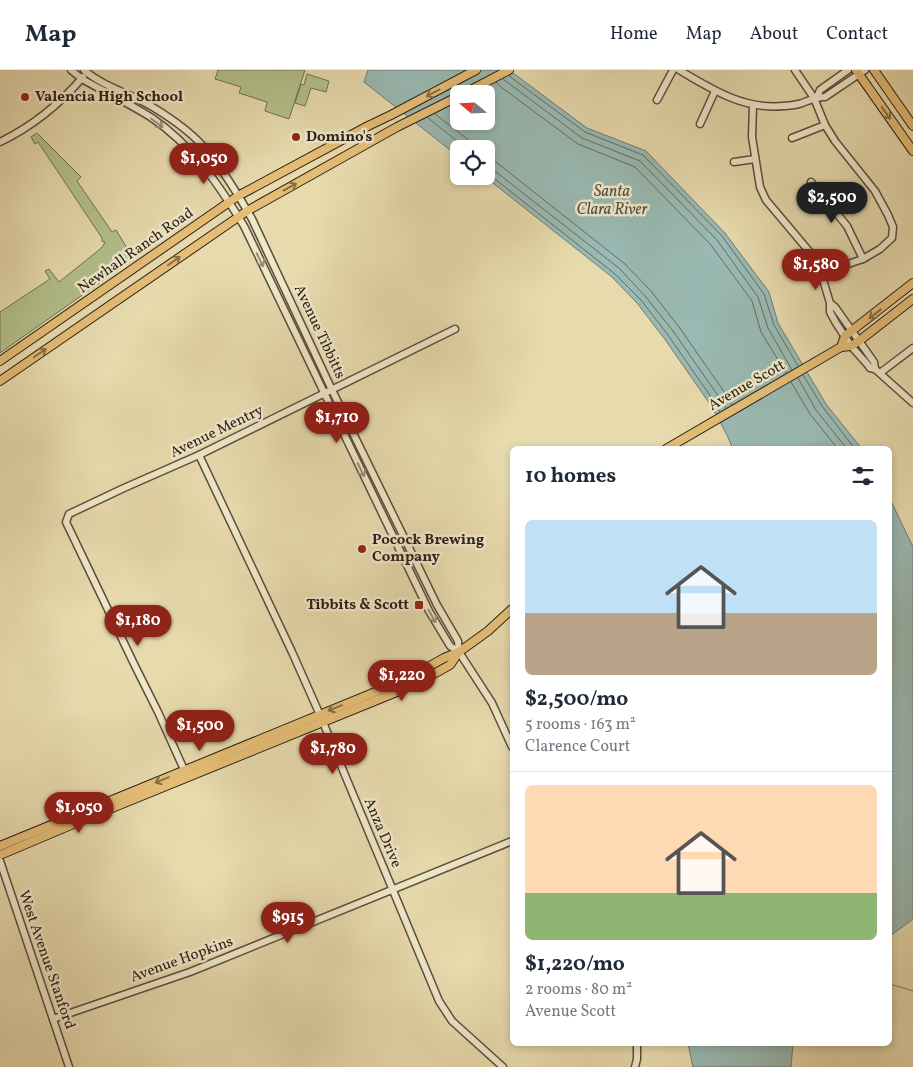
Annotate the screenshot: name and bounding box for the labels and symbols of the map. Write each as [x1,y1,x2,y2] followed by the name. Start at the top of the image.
[450,85,495,130] north arrow
[35,87,183,108] place label: Valencia High School
[427,88,441,98] one-way arrow
[19,91,31,103] marker: Valencia High School
[881,106,891,120] one-way arrow
[150,117,163,128] one-way arrow
[306,127,372,148] place label: Domino's
[290,131,302,143] marker: Domino's
[163,142,245,185] pin: $1,050
[577,181,648,221] water label: Santa Clara River
[282,182,297,192] one-way arrow
[791,182,873,224] pin: $2,500
[74,203,198,299] street label: Newhall Ranch Road
[775,248,857,291] pin: $1,580
[256,252,266,267] one-way arrow
[167,256,181,266] one-way arrow
[288,281,350,383] street label: Avenue Tibbitts
[868,309,882,319] one-way arrow
[33,348,47,358] one-way arrow
[705,356,789,416] street label: Avenue Scott
[167,400,267,464] street label: Avenue Mentry
[296,402,378,444] pin: $1,710
[357,462,366,477] one-way arrow
[372,530,484,568] place label: Pocock Brewing Company
[356,543,368,555] marker: Pocock Brewing Company
[306,595,409,616] place label: Tibbits & Scott
[413,599,425,611] marker: Tibbits & Scott
[97,604,179,647] pin: $1,180
[428,608,437,623] one-way arrow
[361,660,443,702] pin: $1,220
[328,704,343,714] one-way arrow
[159,710,241,752] pin: $1,500
[292,732,374,775] pin: $1,780
[154,776,170,785] one-way arrow
[38,792,120,834] pin: $1,050
[358,795,406,871] street label: Anza Drive
[12,888,80,1032] street label: West Avenue Stanford
[258,902,318,944] pin: $915
[128,932,236,988] street label: Avenue Hopkins

